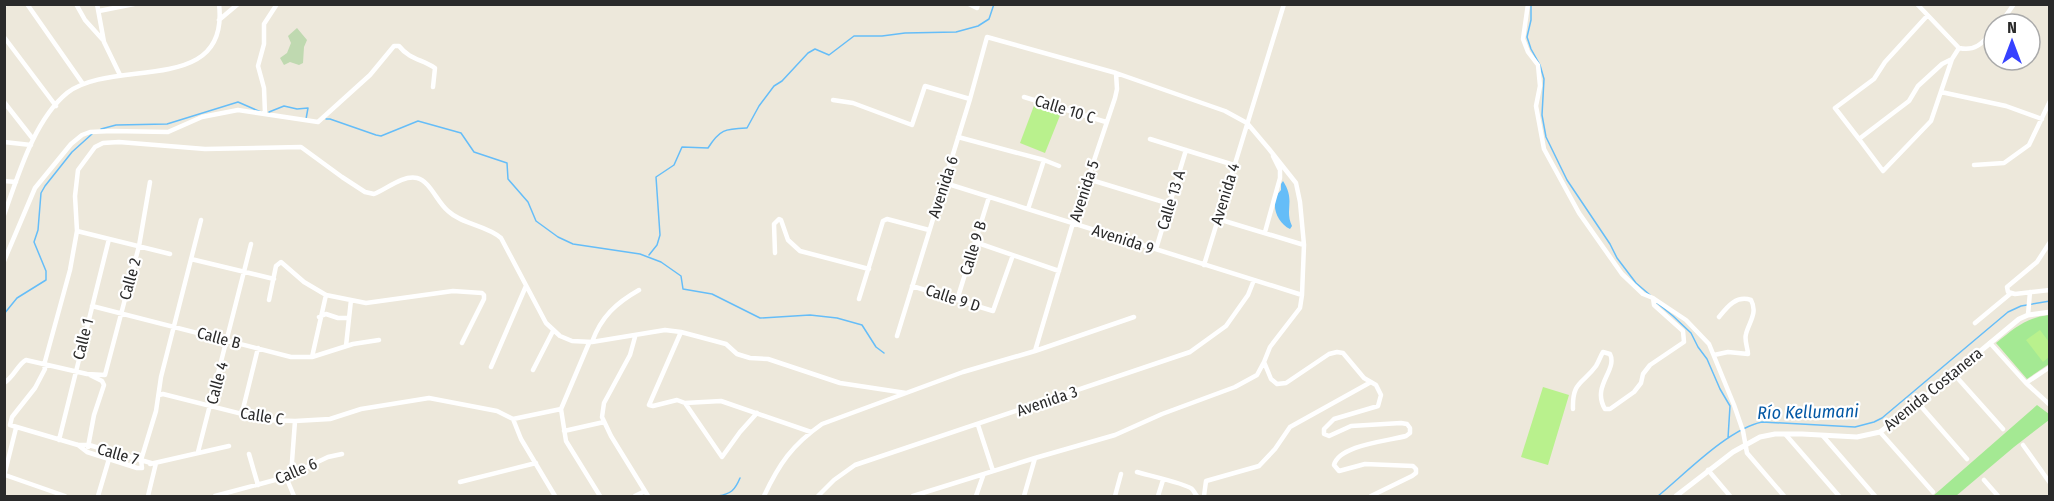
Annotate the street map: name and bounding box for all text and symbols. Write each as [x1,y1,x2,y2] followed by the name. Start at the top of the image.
[1982,12,2042,72] north arrow
[2007,18,2017,37] text: N
[1033,91,1097,127] street label: Calle 10 C
[924,154,962,220] street label: Avenida 6
[1065,158,1103,224] street label: Avenida 5
[1207,160,1243,227] street label: Avenida 4
[1153,167,1189,232] street label: Calle 13 A
[956,218,990,278] street label: Calle 9 B
[1090,220,1156,258] street label: Avenida 9
[115,256,145,302] street label: Calle 2
[923,280,983,316] street label: Calle 9 D
[69,316,97,362] street label: Calle 1
[195,323,243,353] street label: Calle B
[1880,343,1986,435] street label: Avenida Costanera
[202,359,232,406] street label: Calle 4
[1014,382,1080,420] street label: Avenida 3
[1757,400,1859,424] water label: Río Kellumani
[239,403,285,429] street label: Calle C
[95,439,141,469] street label: Calle 7
[272,454,320,488] street label: Calle 6

